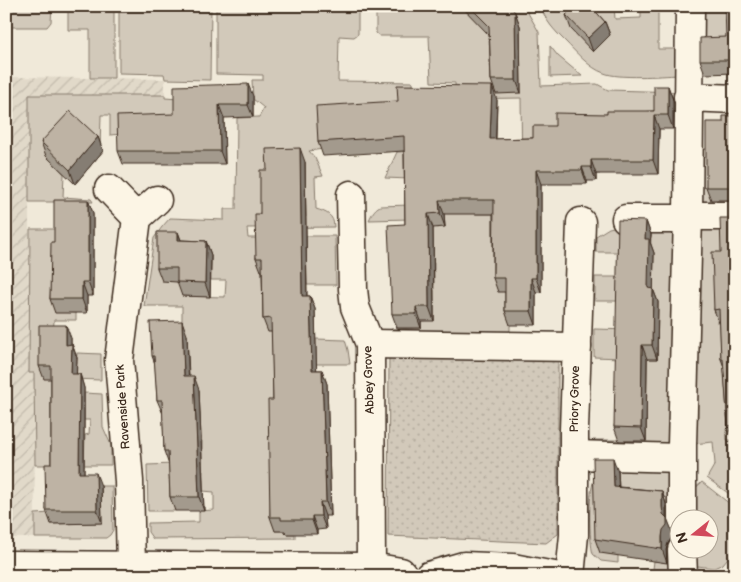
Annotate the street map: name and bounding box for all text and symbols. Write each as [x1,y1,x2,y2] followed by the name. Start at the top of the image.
[360,346,378,414] street label: Abbey Grove
[113,364,133,450] street label: Ravenside Park
[567,365,583,433] street label: Priory Grove
[668,510,718,560] north arrow
[672,530,692,545] text: N

